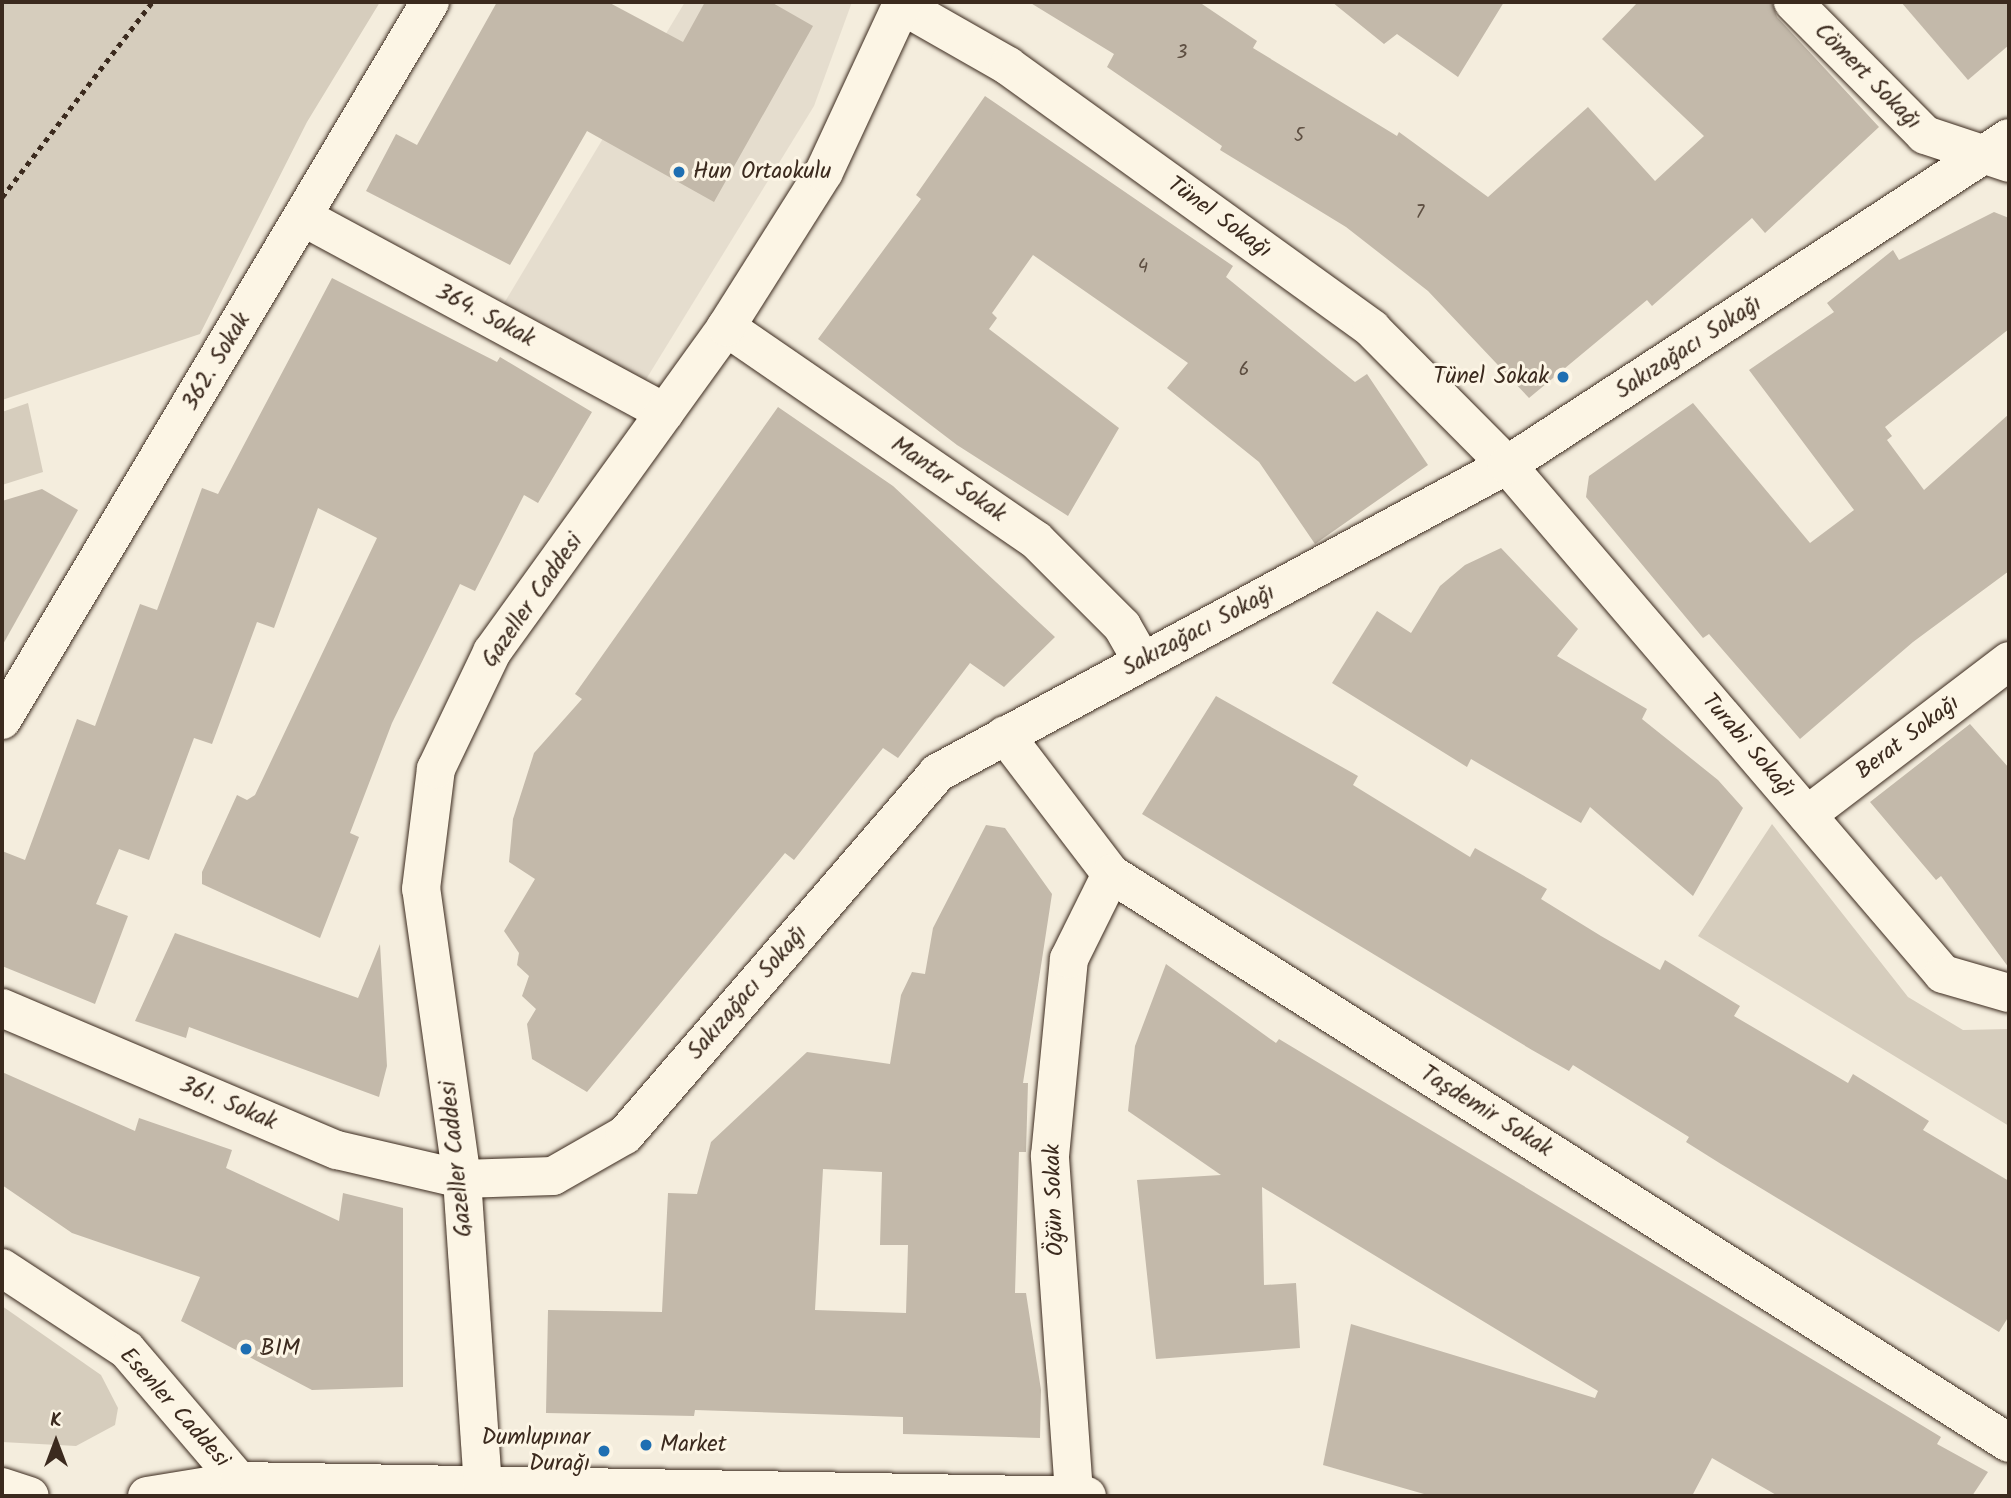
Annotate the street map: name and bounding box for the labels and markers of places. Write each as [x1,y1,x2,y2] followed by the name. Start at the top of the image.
[693,158,831,186] place label: Hun Ortaokulu
[671,164,687,180] marker: Hun Ortaokulu
[1433,363,1549,391] place label: Tünel Sokak
[1555,369,1571,385] marker: Tünel Sokak
[260,1335,300,1363] place label: BIM
[238,1341,254,1357] marker: BIM
[481,1424,590,1478] place label: Dumlupınar Durağı
[660,1431,727,1459] place label: Market
[638,1437,654,1453] marker: Market
[596,1443,612,1459] marker: Dumlupınar Durağı

